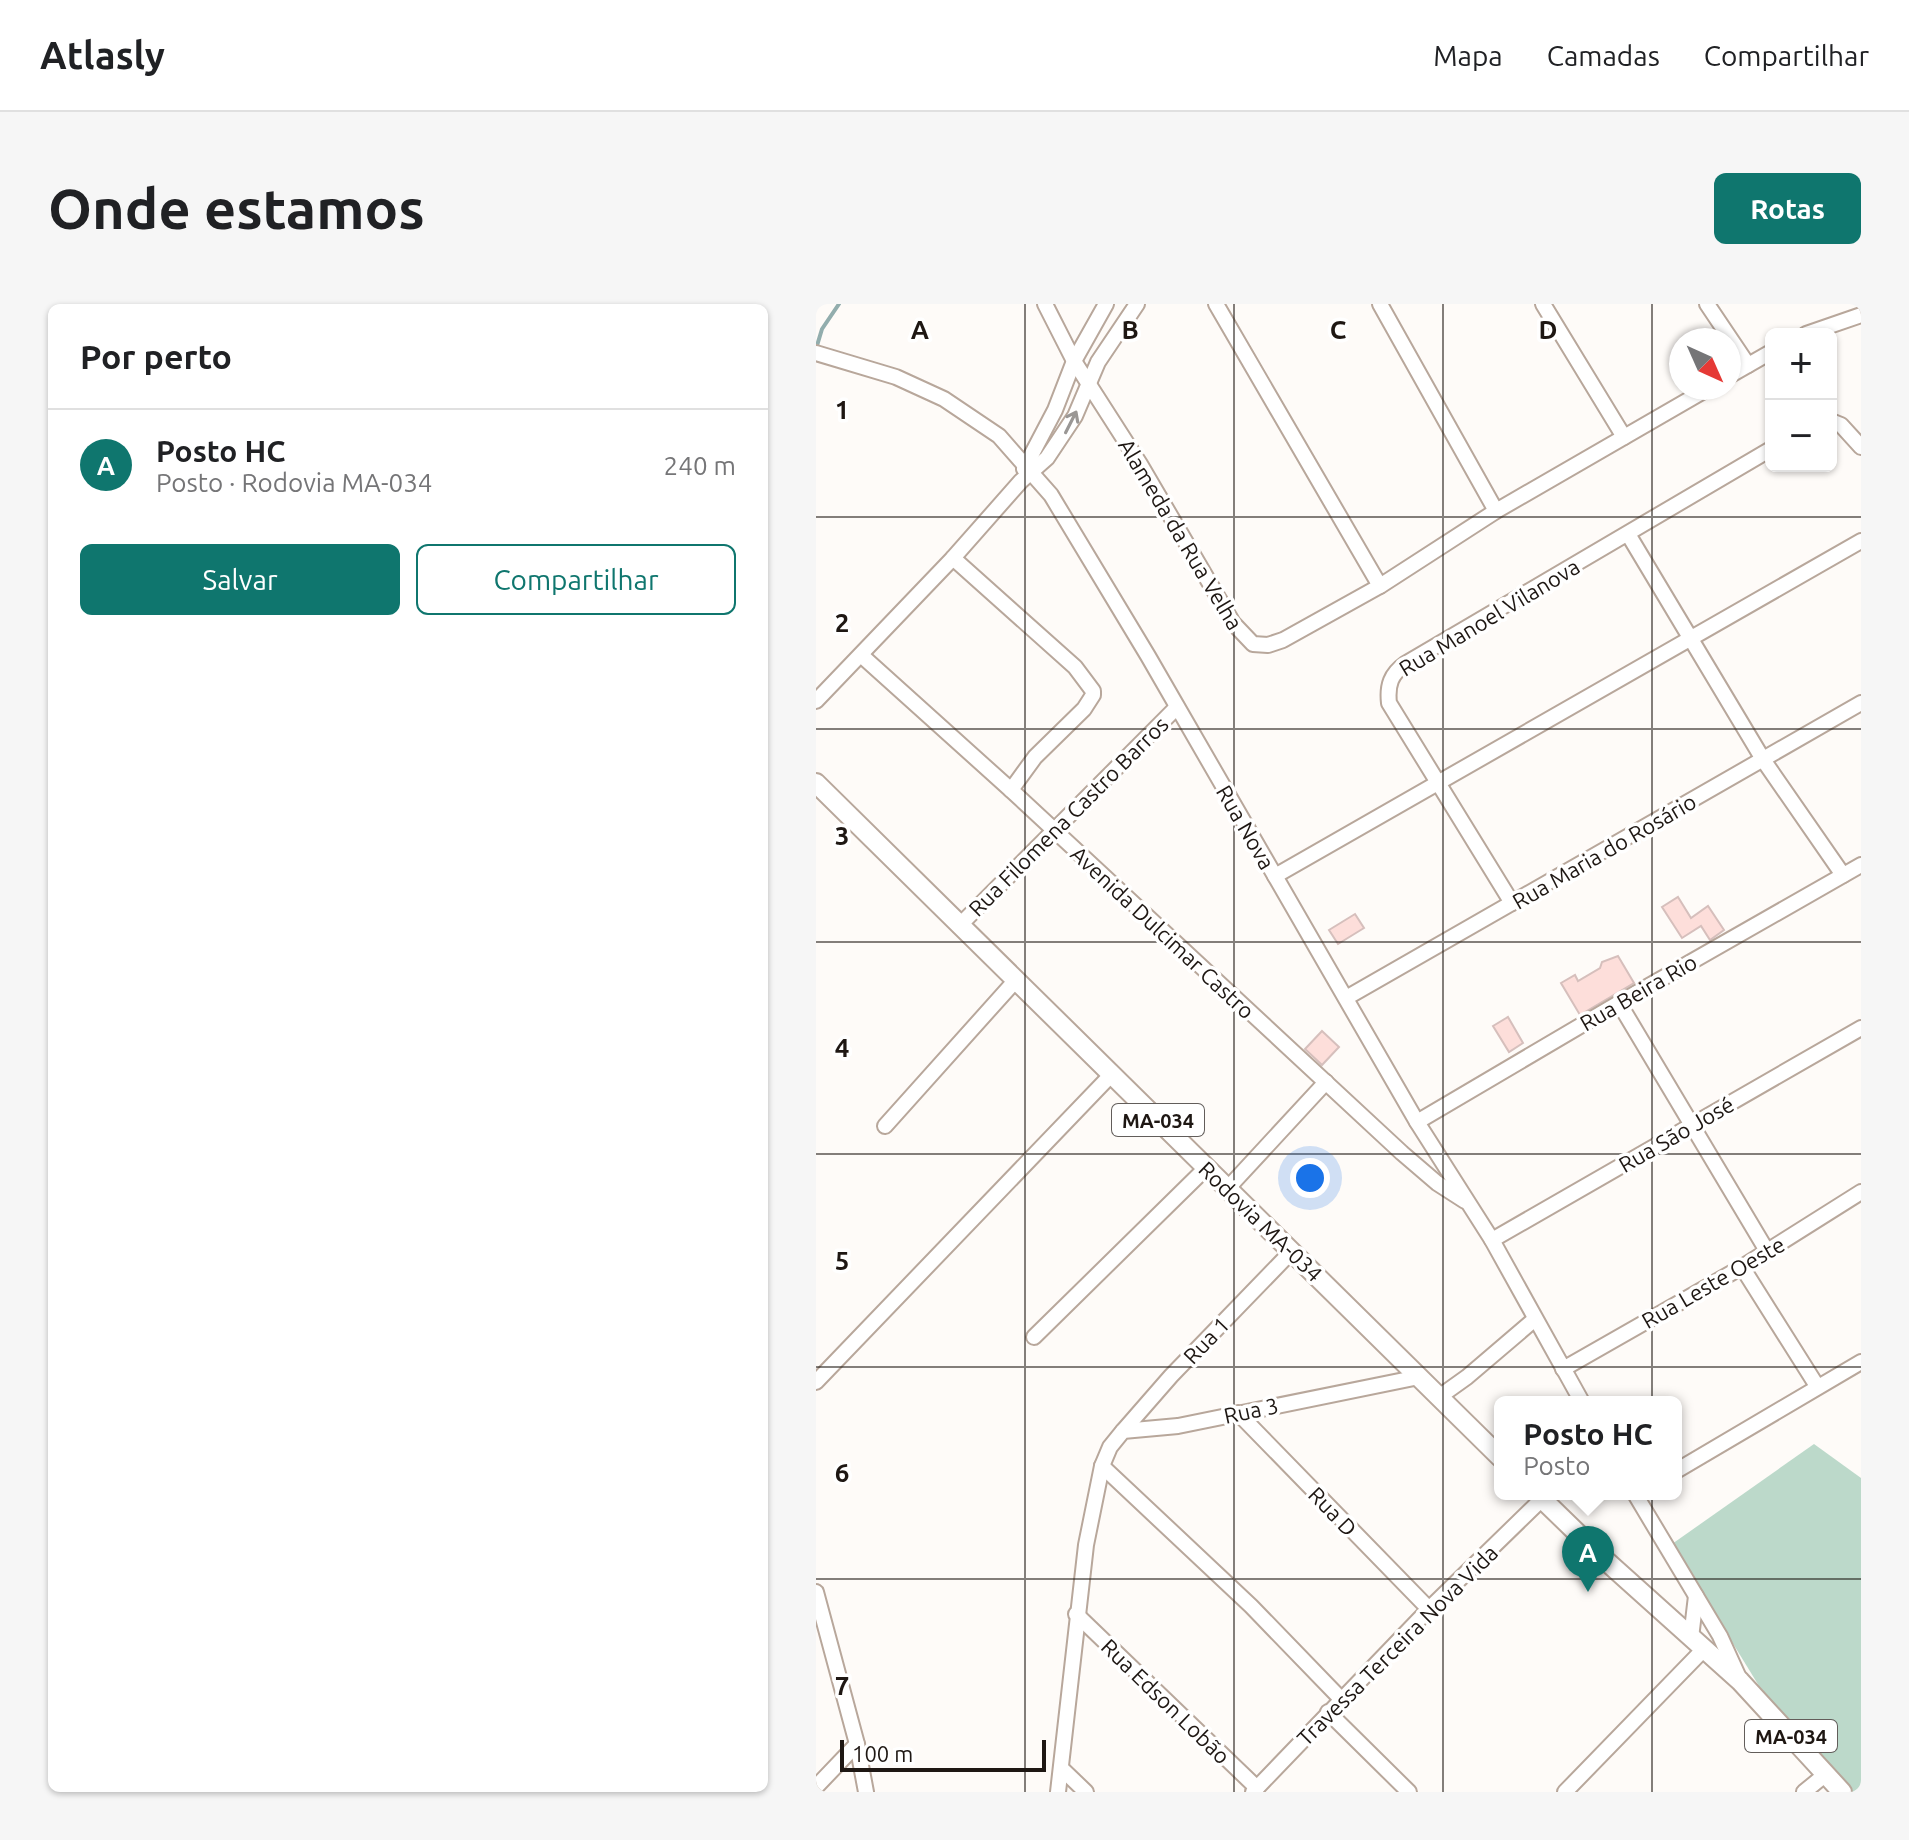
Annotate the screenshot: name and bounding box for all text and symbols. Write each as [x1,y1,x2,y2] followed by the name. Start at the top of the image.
[40,34,165,76] text: Atlasly
[1433,40,1503,71] text: Mapa
[1547,40,1660,71] text: Camadas
[1704,40,1869,71] text: Compartilhar
[1714,173,1861,244] button: Rotas
[48,177,425,240] text: Onde estamos
[911,315,930,344] text: A
[1121,315,1139,344] text: B
[1330,315,1347,344] text: C
[1539,315,1557,344] text: D
[1669,328,1741,400] north arrow
[1765,328,1837,472] map controls
[1765,328,1837,400] button: +
[80,337,232,375] text: Por perto
[835,395,849,424] text: 1
[1765,400,1837,472] button: −
[1063,411,1079,435] one-way arrow
[156,434,285,468] text: Posto HC
[1114,434,1248,634] street label: Alameda da Rua Velha
[97,451,115,480] text: A
[664,451,736,480] text: 240 m
[156,468,432,497] text: Posto · Rodovia MA-034
[80,544,400,615] button: Salvar
[416,544,736,615] button: Compartilhar
[1394,553,1584,681] street label: Rua Manoel Vilanova
[835,608,849,637] text: 2
[963,711,1173,921] street label: Rua Filomena Castro Barros
[1212,780,1280,874] street label: Rua Nova
[1508,788,1700,914] street label: Rua Maria do Rosário
[835,821,849,850] text: 3
[1066,841,1260,1023] street label: Avenida Dulcimar Castro
[1575,949,1701,1035] street label: Rua Beira Rio
[835,1033,849,1062] text: 4
[1614,1091,1738,1177] street label: Rua São José
[1112,1104,1204,1136] road number: MA-034
[1194,1156,1328,1286] street label: Rodovia MA-034
[1290,1158,1330,1198] your location
[1637,1231,1789,1333] street label: Rua Leste Oeste
[835,1246,849,1275] text: 5
[1178,1312,1234,1368] street label: Rua 1
[1221,1392,1281,1428] street label: Rua 3
[1494,1396,1682,1500] popup
[1523,1417,1653,1451] text: Posto HC
[1523,1451,1590,1480] text: Posto
[835,1458,849,1487] text: 6
[1304,1481,1362,1541] street label: Rua D
[1562,1526,1614,1592] pin: A
[1292,1540,1502,1750] street label: Travessa Terceira Nova Vida
[1097,1633,1235,1769] street label: Rua Edson Lobão
[835,1671,849,1700] text: 7
[1745,1720,1837,1752] road number: MA-034
[840,1736,1046,1772] scale bar
[852,1741,913,1766] text: 100 m

